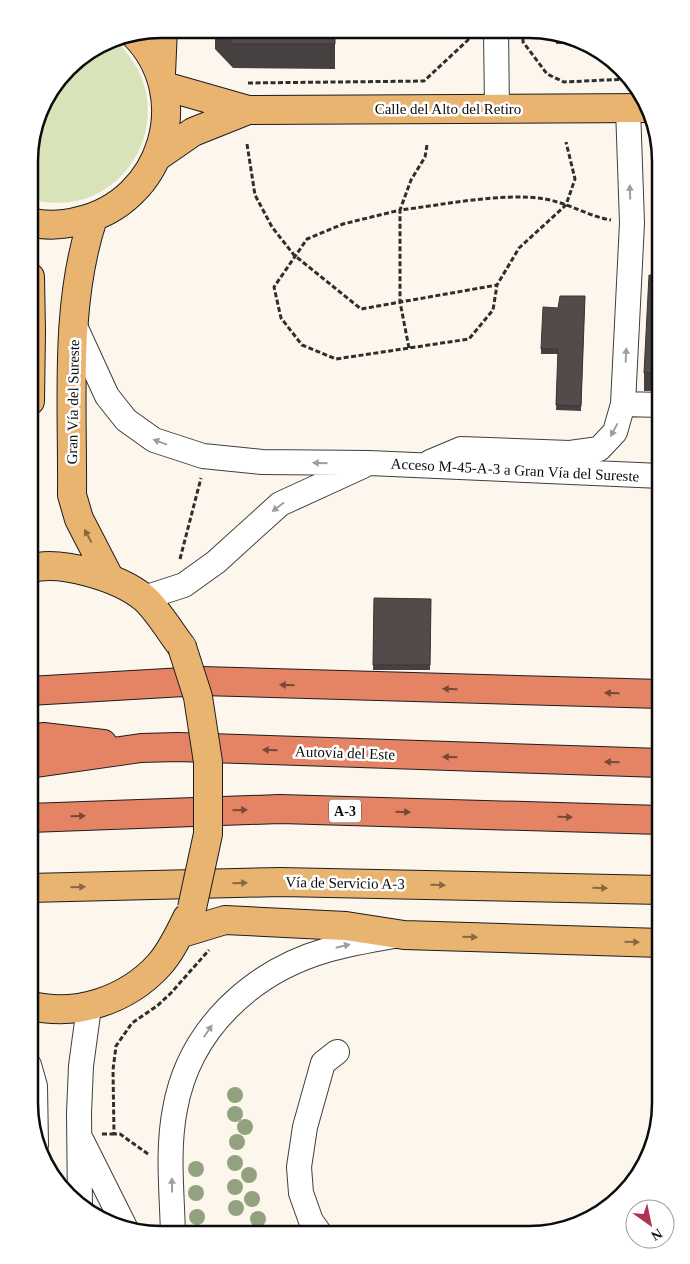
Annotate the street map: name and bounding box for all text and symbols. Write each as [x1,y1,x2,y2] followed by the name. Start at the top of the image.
[375,101,521,117] street label: Calle del Alto del Retiro
[626,184,634,200] one-way arrow
[64,339,82,465] street label: Gran Vía del Sureste
[622,347,630,363] one-way arrow
[610,423,618,437] one-way arrow
[153,438,168,445] one-way arrow
[390,456,640,485] street label: Acceso M-45-A-3 a Gran Vía del Sureste
[312,458,328,466] one-way arrow
[271,502,285,512] one-way arrow
[83,529,92,542] one-way arrow
[279,681,295,689] one-way arrow
[442,685,458,693] one-way arrow
[604,689,620,697] one-way arrow
[295,743,396,763] street label: Autovía del Este
[262,746,278,754] one-way arrow
[442,753,458,761] one-way arrow
[604,757,620,765] one-way arrow
[329,799,361,822] road number: A-3
[232,806,248,814] one-way arrow
[395,809,411,817] one-way arrow
[70,812,86,820] one-way arrow
[557,813,573,821] one-way arrow
[285,874,405,892] street label: Vía de Servicio A-3
[232,878,248,886] one-way arrow
[430,881,446,889] one-way arrow
[70,883,86,891] one-way arrow
[592,884,608,892] one-way arrow
[462,933,478,941] one-way arrow
[624,938,640,946] one-way arrow
[335,942,351,950] one-way arrow
[203,1024,213,1037] one-way arrow
[167,1177,175,1193] one-way arrow
[625,1199,675,1249] north arrow
[648,1225,665,1244] text: N

